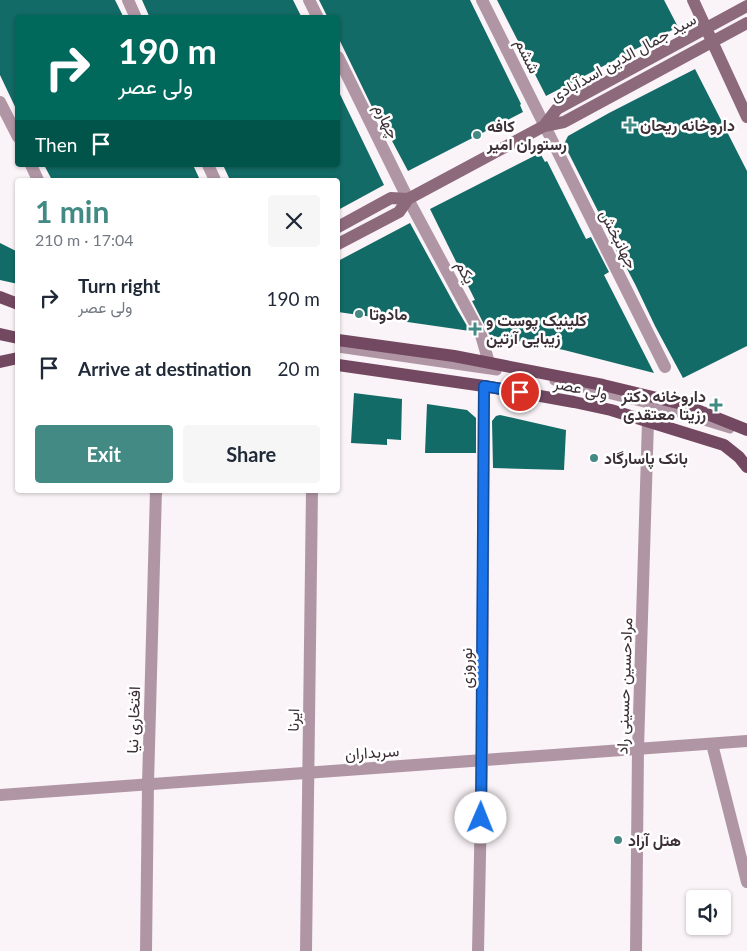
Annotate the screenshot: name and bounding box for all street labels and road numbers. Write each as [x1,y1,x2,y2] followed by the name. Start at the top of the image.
[547,9,700,106] street label: سید جمال الدین اسدآبادی
[510,35,545,77] street label: ششم
[368,100,404,143] street label: چهارم
[595,206,642,273] street label: جهانبخش
[451,257,480,287] street label: یکم
[551,372,610,404] street label: ولی عصر
[612,617,637,755] street label: مرادحسین حسینی راد
[456,648,477,688] street label: نوروزی
[122,686,145,754] street label: افتخاری نیا
[283,708,304,732] street label: ايرنا
[344,740,400,765] street label: سربداران

